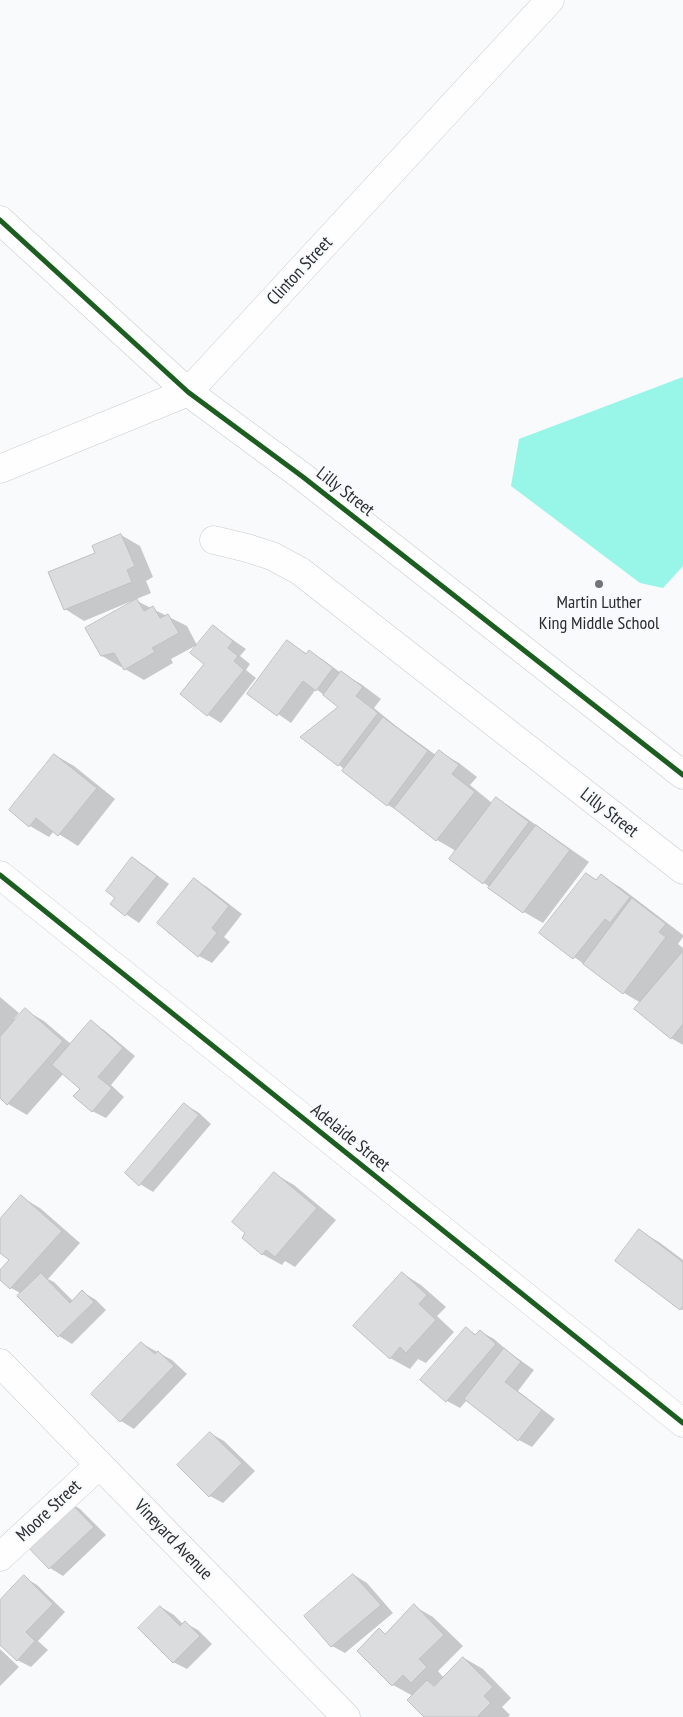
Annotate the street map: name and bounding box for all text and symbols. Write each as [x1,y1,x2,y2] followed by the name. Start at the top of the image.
[263,232,337,310] street label: Clinton Street
[312,463,378,521] street label: Lilly Street
[593,578,605,590] marker: Martin Luther King Middle School
[539,592,659,634] place label: Martin Luther King Middle School
[576,784,642,842] street label: Lilly Street
[306,1100,394,1176] street label: Adelaide Street
[12,1476,86,1546] street label: Moore Street
[129,1495,217,1585] street label: Vineyard Avenue

